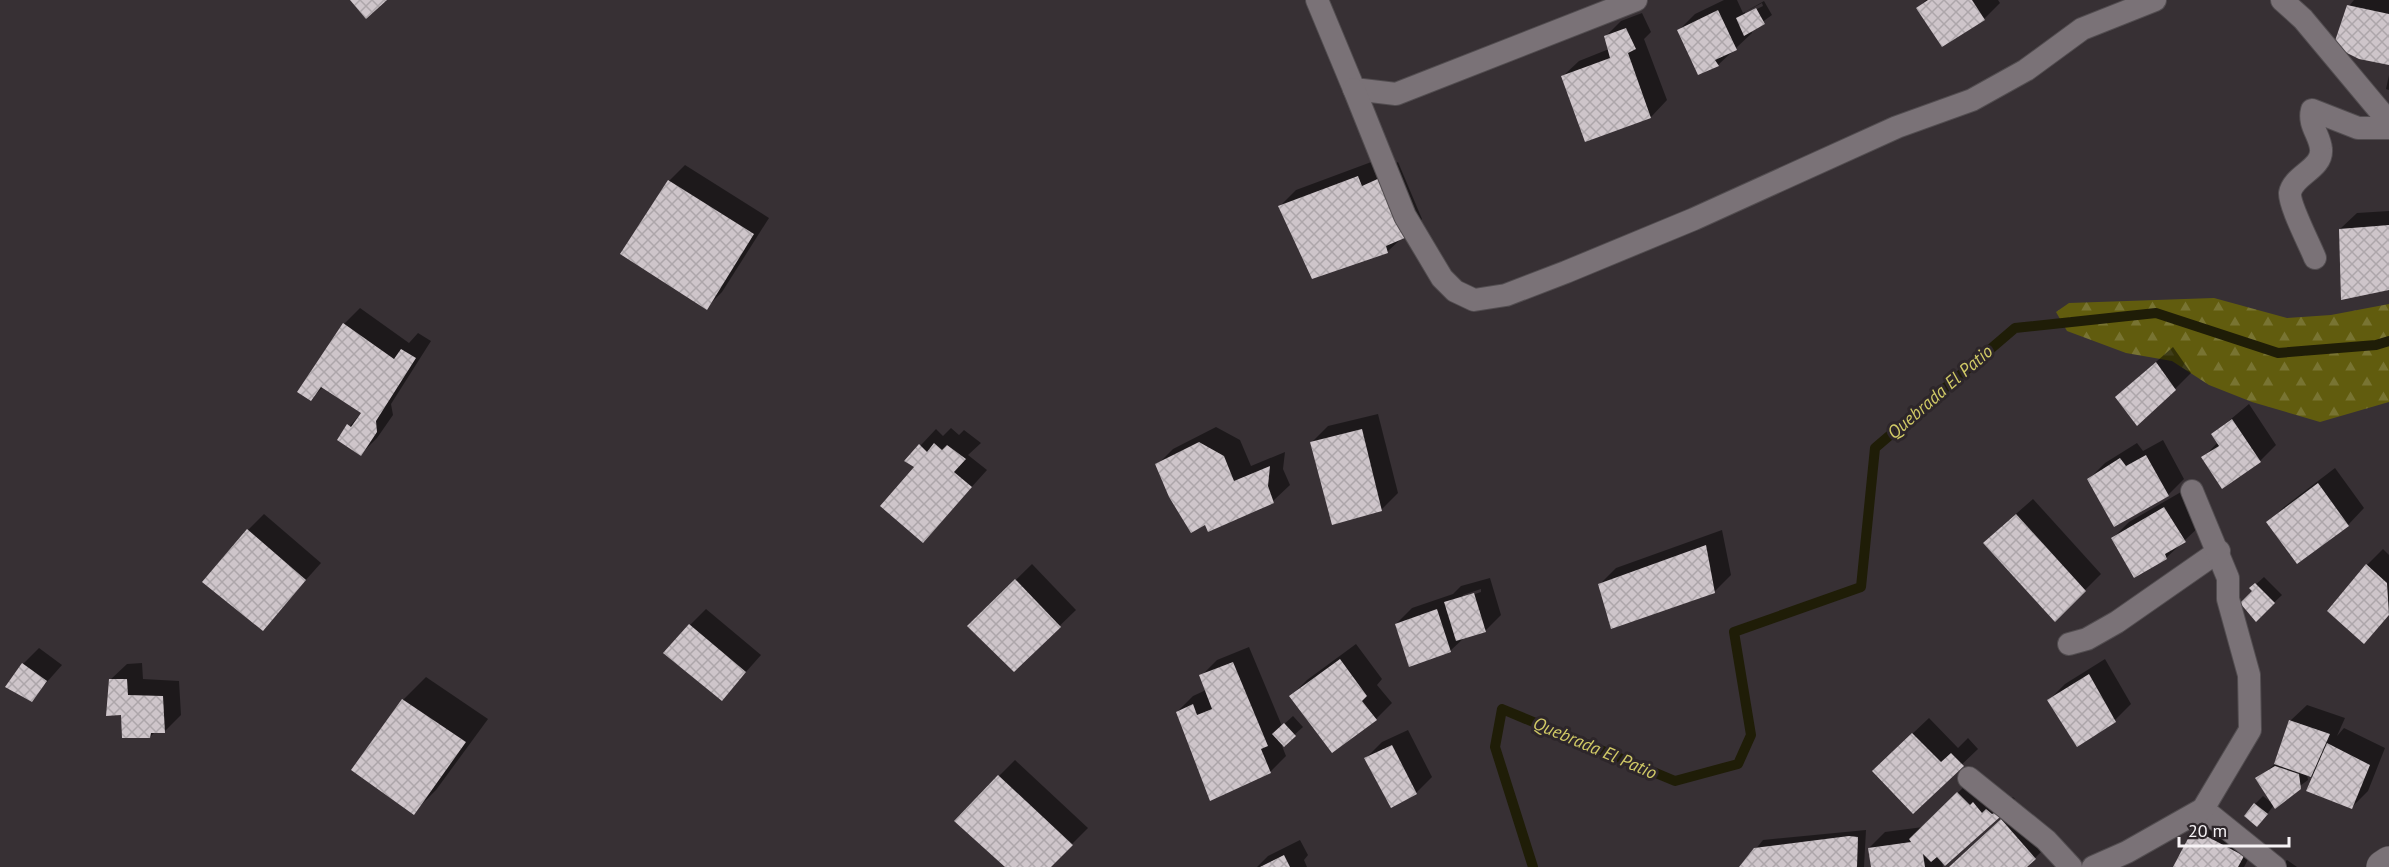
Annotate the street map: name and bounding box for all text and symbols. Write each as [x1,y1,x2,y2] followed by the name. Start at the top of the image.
[1882,339,1997,444] water label: Quebrada El Patio
[1530,711,1661,784] water label: Quebrada El Patio
[2179,810,2288,848] scale bar
[2188,819,2227,842] text: 20 m

